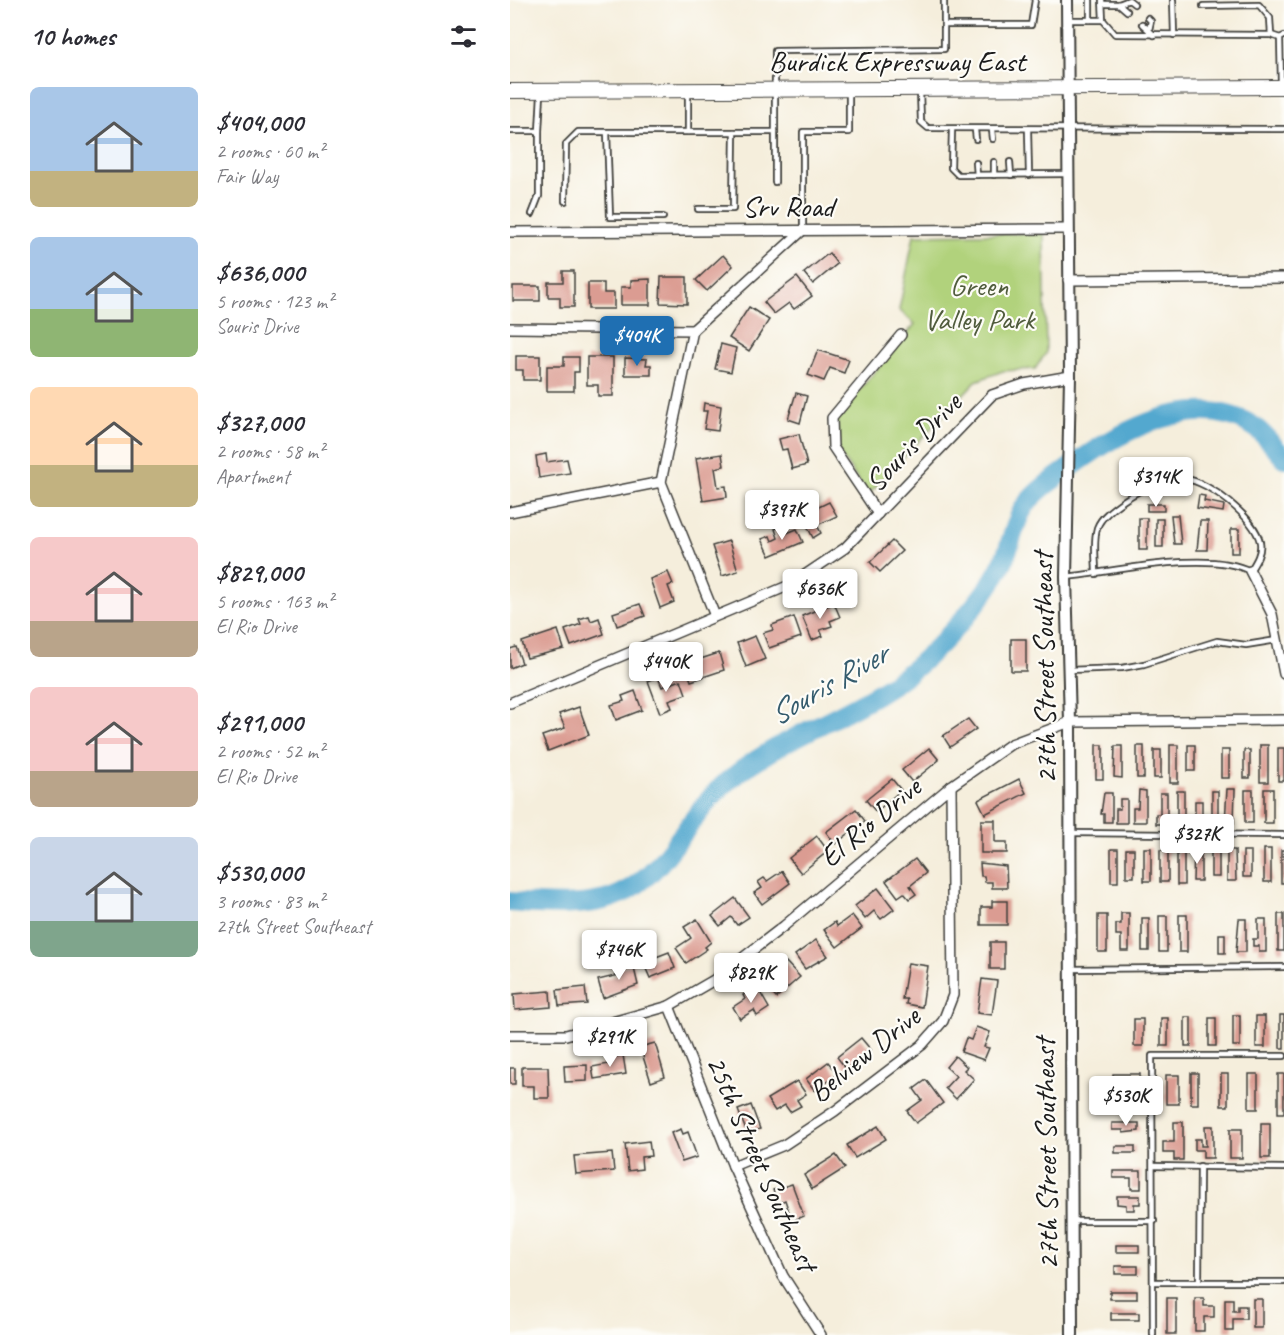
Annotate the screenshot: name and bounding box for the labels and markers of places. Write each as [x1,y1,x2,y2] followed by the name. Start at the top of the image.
[595,316,679,367] pin: $404K
[1114,457,1198,508] pin: $314K
[740,490,824,541] pin: $397K
[778,569,862,620] pin: $636K
[624,642,708,693] pin: $440K
[1155,814,1239,865] pin: $327K
[577,930,661,981] pin: $746K
[709,953,793,1004] pin: $829K
[568,1017,652,1068] pin: $291K
[1084,1076,1168,1127] pin: $530K

